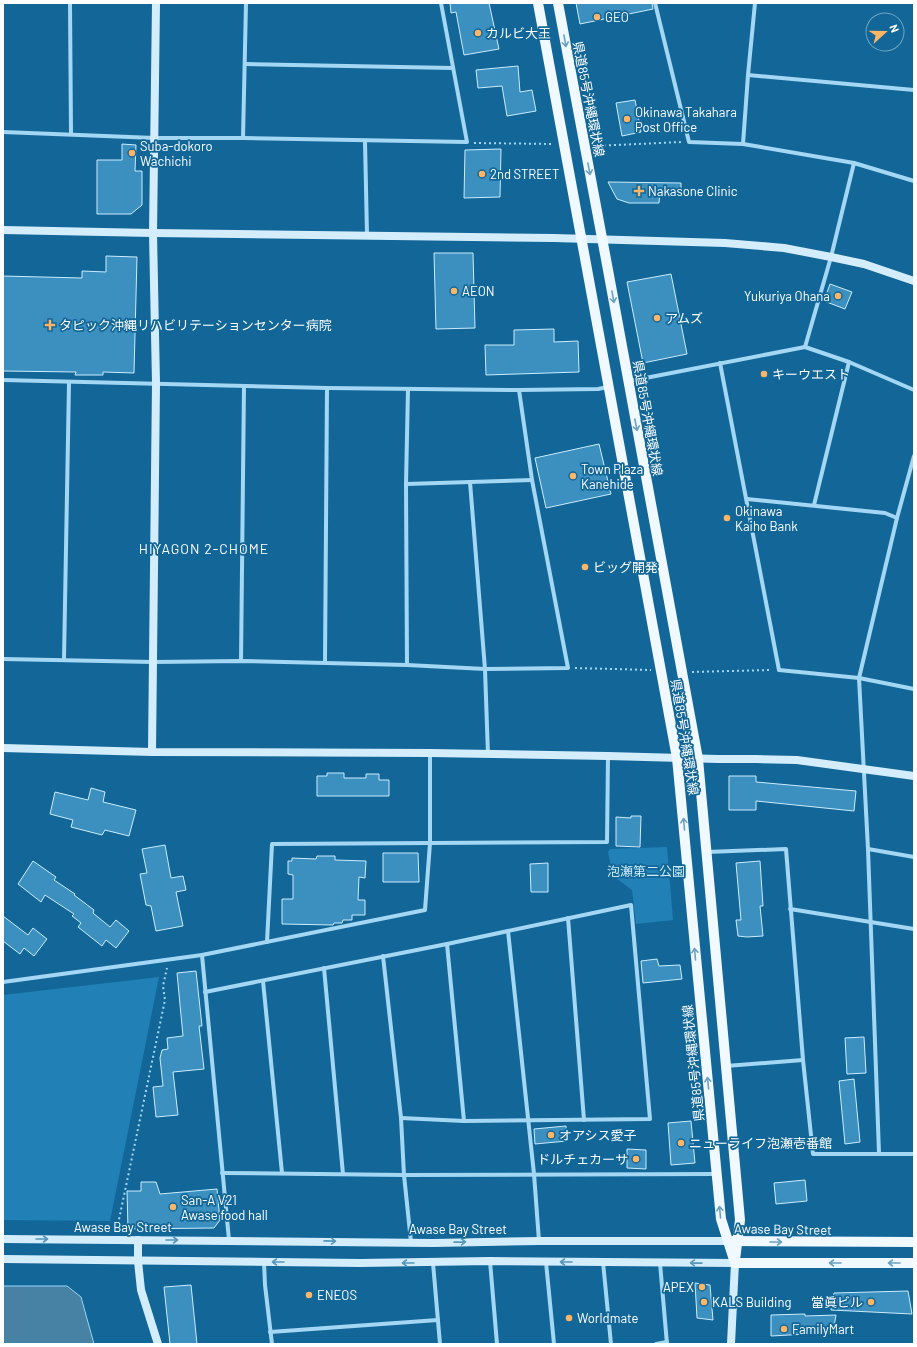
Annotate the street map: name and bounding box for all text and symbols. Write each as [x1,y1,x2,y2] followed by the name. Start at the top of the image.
[605,9,629,25] place label: GEO
[592,12,602,22] marker: GEO
[865,12,905,52] north arrow
[887,22,902,34] text: N
[486,25,551,41] place label: カルビ大王
[473,28,483,38] marker: カルビ大王
[561,34,569,47] one-way arrow
[570,40,608,158] street label: 県道85号沖縄環状線
[635,104,737,135] place label: Okinawa Takahara Post Office
[622,114,632,124] marker: Okinawa Takahara Post Office
[140,138,213,169] place label: Suba-dokoro Wachichi
[127,148,137,158] marker: Suba-dokoro Wachichi
[585,162,593,175] one-way arrow
[490,166,559,182] place label: 2nd STREET
[477,169,487,179] marker: 2nd STREET
[648,183,738,199] place label: Nakasone Clinic
[633,185,645,197] marker: Nakasone Clinic
[462,283,495,299] place label: AEON
[449,286,459,296] marker: AEON
[744,288,830,304] place label: Yukuriya Ohana
[609,290,617,303] one-way arrow
[833,291,843,301] marker: Yukuriya Ohana
[665,310,703,326] place label: アムズ
[652,313,662,323] marker: アムズ
[59,317,332,333] place label: タピック沖縄リハビリテーションセンター病院
[44,319,56,331] marker: タピック沖縄リハビリテーションセンター病院
[630,359,666,477] street label: 県道85号沖縄環状線
[772,366,850,382] place label: キーウエスト
[759,369,769,379] marker: キーウエスト
[632,418,640,431] one-way arrow
[581,461,643,492] place label: Town Plaza Kanehide
[568,471,578,481] marker: Town Plaza Kanehide
[735,503,798,534] place label: Okinawa Kaiho Bank
[722,513,732,523] marker: Okinawa Kaiho Bank
[139,540,269,557] district label: HIYAGON 2-CHOME
[593,559,658,575] place label: ビッグ開発
[580,562,590,572] marker: ビッグ開発
[668,678,702,796] street label: 県道85号沖縄環状線
[680,818,687,831] one-way arrow
[607,863,685,879] park label: 泡瀬第二公園
[692,948,699,961] one-way arrow
[679,1004,707,1122] street label: 県道85号沖縄環状線
[704,1077,712,1090] one-way arrow
[559,1127,636,1143] place label: オアシス愛子
[546,1130,556,1140] marker: オアシス愛子
[689,1135,832,1151] place label: ニューライフ泡瀬壱番館
[676,1138,686,1148] marker: ニューライフ泡瀬壱番館
[537,1151,628,1167] place label: ドルチェカーサ
[631,1154,641,1164] marker: ドルチェカーサ
[181,1192,268,1223] place label: San-A V21 Awase food hall
[168,1202,178,1212] marker: San-A V21 Awase food hall
[717,1206,724,1219] one-way arrow
[74,1219,172,1235] street label: Awase Bay Street
[734,1220,832,1238] street label: Awase Bay Street
[409,1221,507,1237] street label: Awase Bay Street
[35,1235,48,1243] one-way arrow
[165,1236,178,1244] one-way arrow
[323,1237,336,1245] one-way arrow
[769,1238,782,1246] one-way arrow
[453,1239,466,1246] one-way arrow
[272,1258,285,1266] one-way arrow
[560,1258,573,1266] one-way arrow
[402,1259,415,1267] one-way arrow
[690,1259,703,1267] one-way arrow
[829,1259,842,1267] one-way arrow
[888,1259,901,1267] one-way arrow
[663,1279,694,1295] place label: APEX
[697,1282,707,1292] marker: APEX
[317,1287,357,1303] place label: ENEOS
[304,1290,314,1300] marker: ENEOS
[712,1294,791,1310] place label: KALS Building
[811,1294,863,1310] place label: 當眞ビル
[699,1297,709,1307] marker: KALS Building
[866,1297,876,1307] marker: 當眞ビル
[577,1310,639,1326] place label: Worldmate
[564,1313,574,1323] marker: Worldmate
[792,1321,854,1337] place label: FamilyMart
[779,1324,789,1334] marker: FamilyMart

